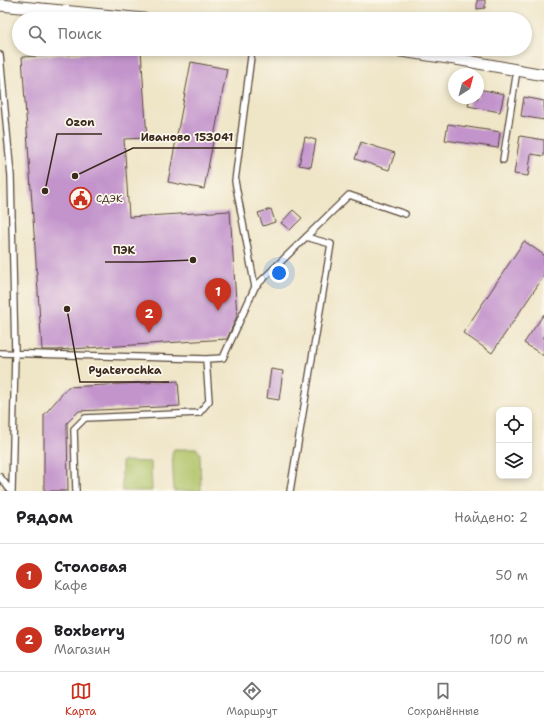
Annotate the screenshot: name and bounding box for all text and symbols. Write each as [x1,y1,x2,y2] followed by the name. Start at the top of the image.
[12,12,532,56] search box
[26,23,48,45] icon: search
[58,24,102,44] text: Поиск
[448,68,484,104] north arrow
[57,111,102,134] callout: Ozon
[66,115,95,130] text: Ozon
[133,125,241,148] callout: Иваново 153041
[141,130,233,145] text: Иваново 153041
[67,185,93,211] public building icon: СДЭК
[96,192,123,205] place label: СДЭК
[105,239,143,262] callout: ПЭК
[113,243,136,258] text: ПЭК
[269,263,289,283] your location
[205,278,231,311] pin: 1
[136,300,162,333] pin: 2
[80,359,169,382] callout: Pyaterochka
[89,363,162,378] text: Pyaterochka
[496,407,532,479] map controls
[496,407,532,443] button: locate
[496,443,532,479] button: layers
[16,506,73,528] text: Рядом
[454,509,528,526] text: Найдено: 2
[54,557,127,577] text: Столовая
[26,567,32,584] text: 1
[495,567,528,584] text: 50 m
[54,577,88,594] text: Кафе
[54,621,125,641] text: Boxberry
[24,631,34,648] text: 2
[489,631,528,648] text: 100 m
[54,641,110,658] text: Магазин
[65,680,96,719] tab: Карта
[226,680,277,719] tab: Маршрут
[407,680,479,719] tab: Сохранённые

